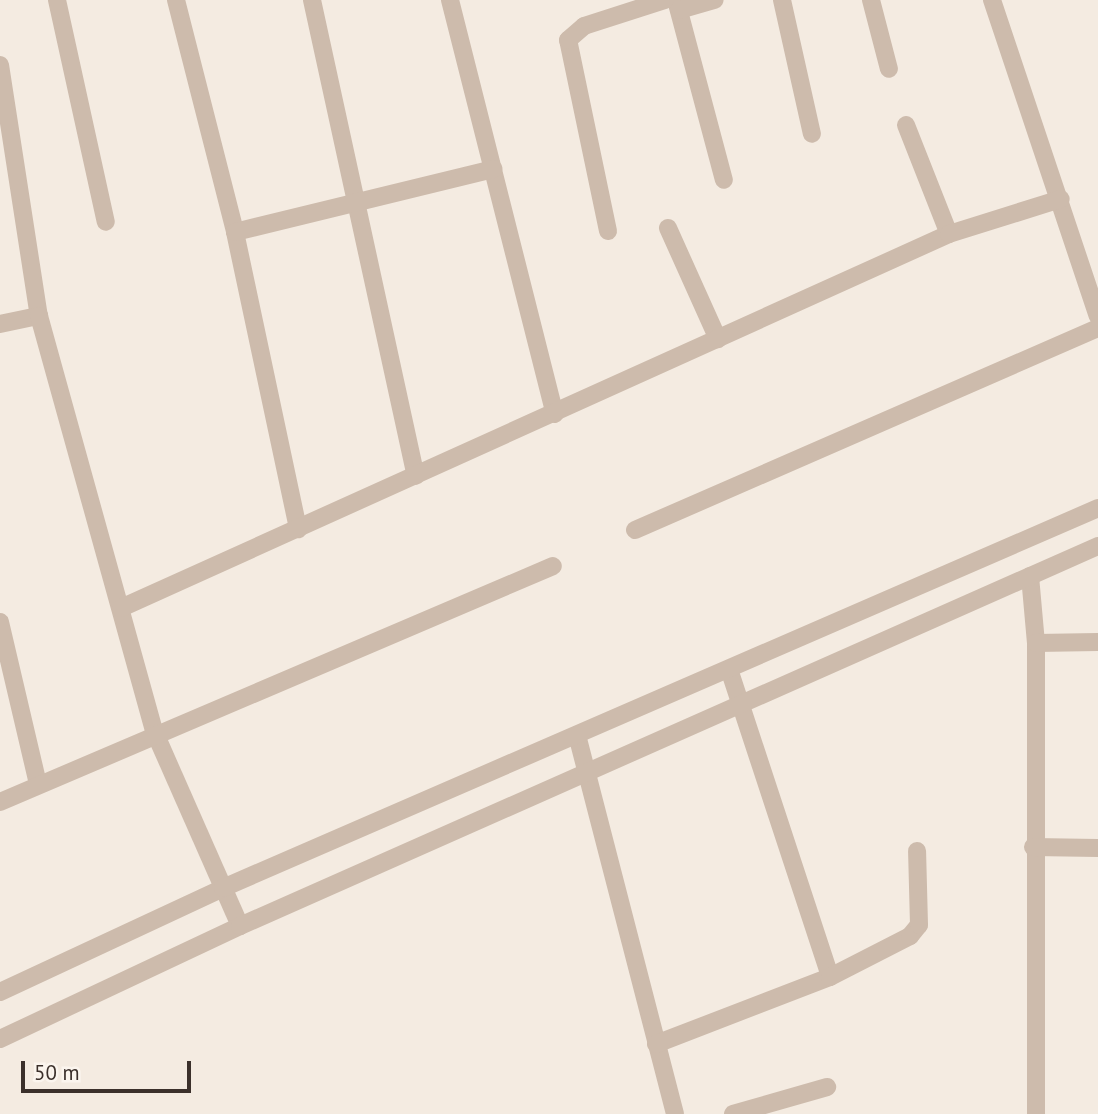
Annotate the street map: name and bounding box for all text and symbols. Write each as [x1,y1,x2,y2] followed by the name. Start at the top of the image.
[24,1048,194,1092] scale bar
[34,1059,80,1086] text: 50 m

